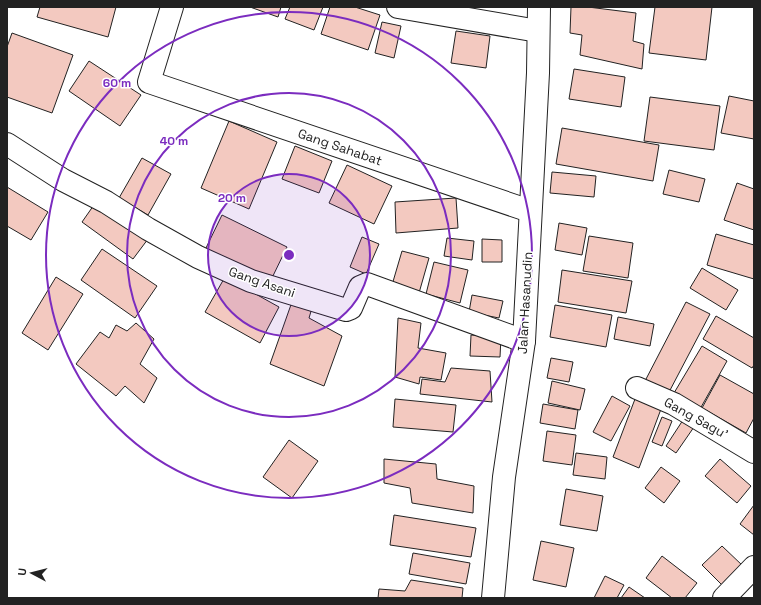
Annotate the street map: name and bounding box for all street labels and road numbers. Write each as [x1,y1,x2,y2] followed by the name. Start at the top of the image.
[296,125,384,169] street label: Gang Sahabat
[514,251,536,355] street label: Jalan Hasanudin
[227,263,297,301] street label: Gang Asani
[661,393,731,443] street label: Gang Sagu'

